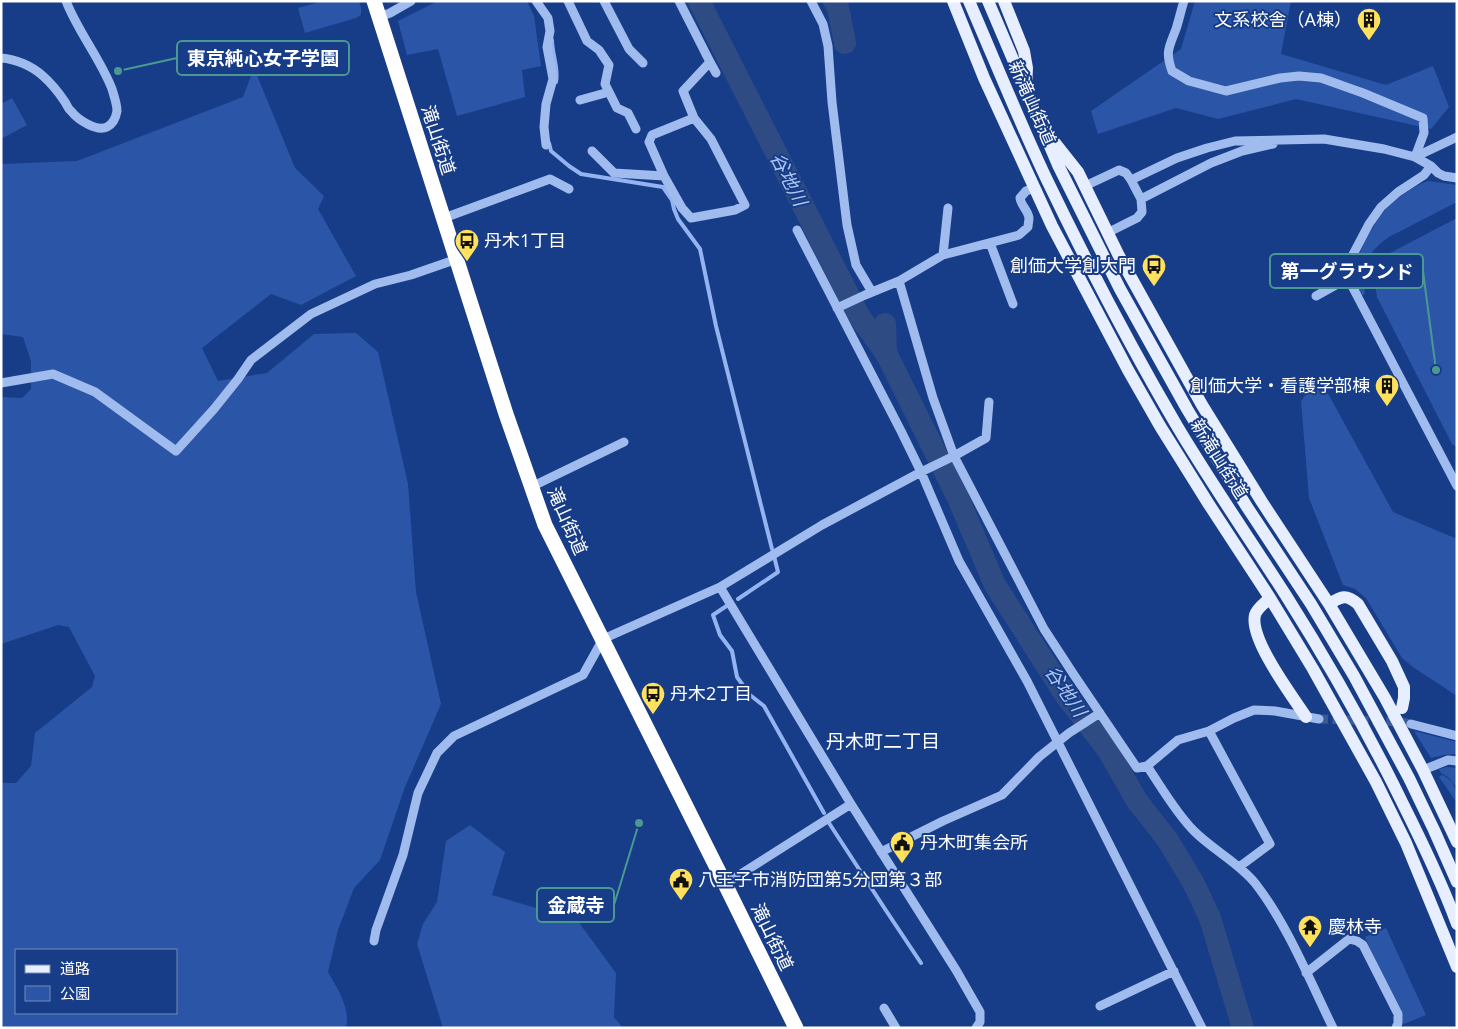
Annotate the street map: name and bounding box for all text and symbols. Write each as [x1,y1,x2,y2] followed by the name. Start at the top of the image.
[1215,7,1352,31] place label: 文系校舎（A棟）
[1356,7,1382,41] building icon: 文系校舎（A棟）
[177,41,349,75] callout: 東京純心女子学園
[187,45,339,71] text: 東京純心女子学園
[1004,57,1062,149] street label: 新滝山街道
[416,102,461,178] street label: 滝山街道
[764,148,814,212] water label: 谷地川
[454,228,480,262] bus stop icon: 丹木1丁目
[484,228,566,252] place label: 丹木1丁目
[1010,253,1136,277] place label: 創価大学創大門
[1141,253,1167,287] bus stop icon: 創価大学創大門
[1270,254,1423,288] callout: 第一グラウンド
[1280,258,1414,284] text: 第一グラウンド
[1190,373,1370,397] place label: 創価大学・看護学部棟
[1374,373,1400,407] building icon: 創価大学・看護学部棟
[1186,414,1254,503] street label: 新滝山街道
[542,483,594,558] street label: 滝山街道
[1039,660,1094,724] water label: 谷地川
[640,681,666,715] bus stop icon: 丹木2丁目
[670,681,752,705] place label: 丹木2丁目
[826,728,940,754] district label: 丹木町二丁目
[889,830,915,864] public building icon: 丹木町集会所
[920,830,1028,854] place label: 丹木町集会所
[668,867,694,901] public building icon: 八王子市消防団第5分団第３部
[698,867,942,891] place label: 八王子市消防団第5分団第３部
[537,888,614,922] callout: 金蔵寺
[547,892,605,918] text: 金蔵寺
[746,899,799,974] street label: 滝山街道
[1297,914,1323,948] temple icon: 慶林寺
[1328,914,1382,938] place label: 慶林寺
[15,949,178,1014] legend
[60,958,90,978] text: 道路
[60,983,90,1003] text: 公園

